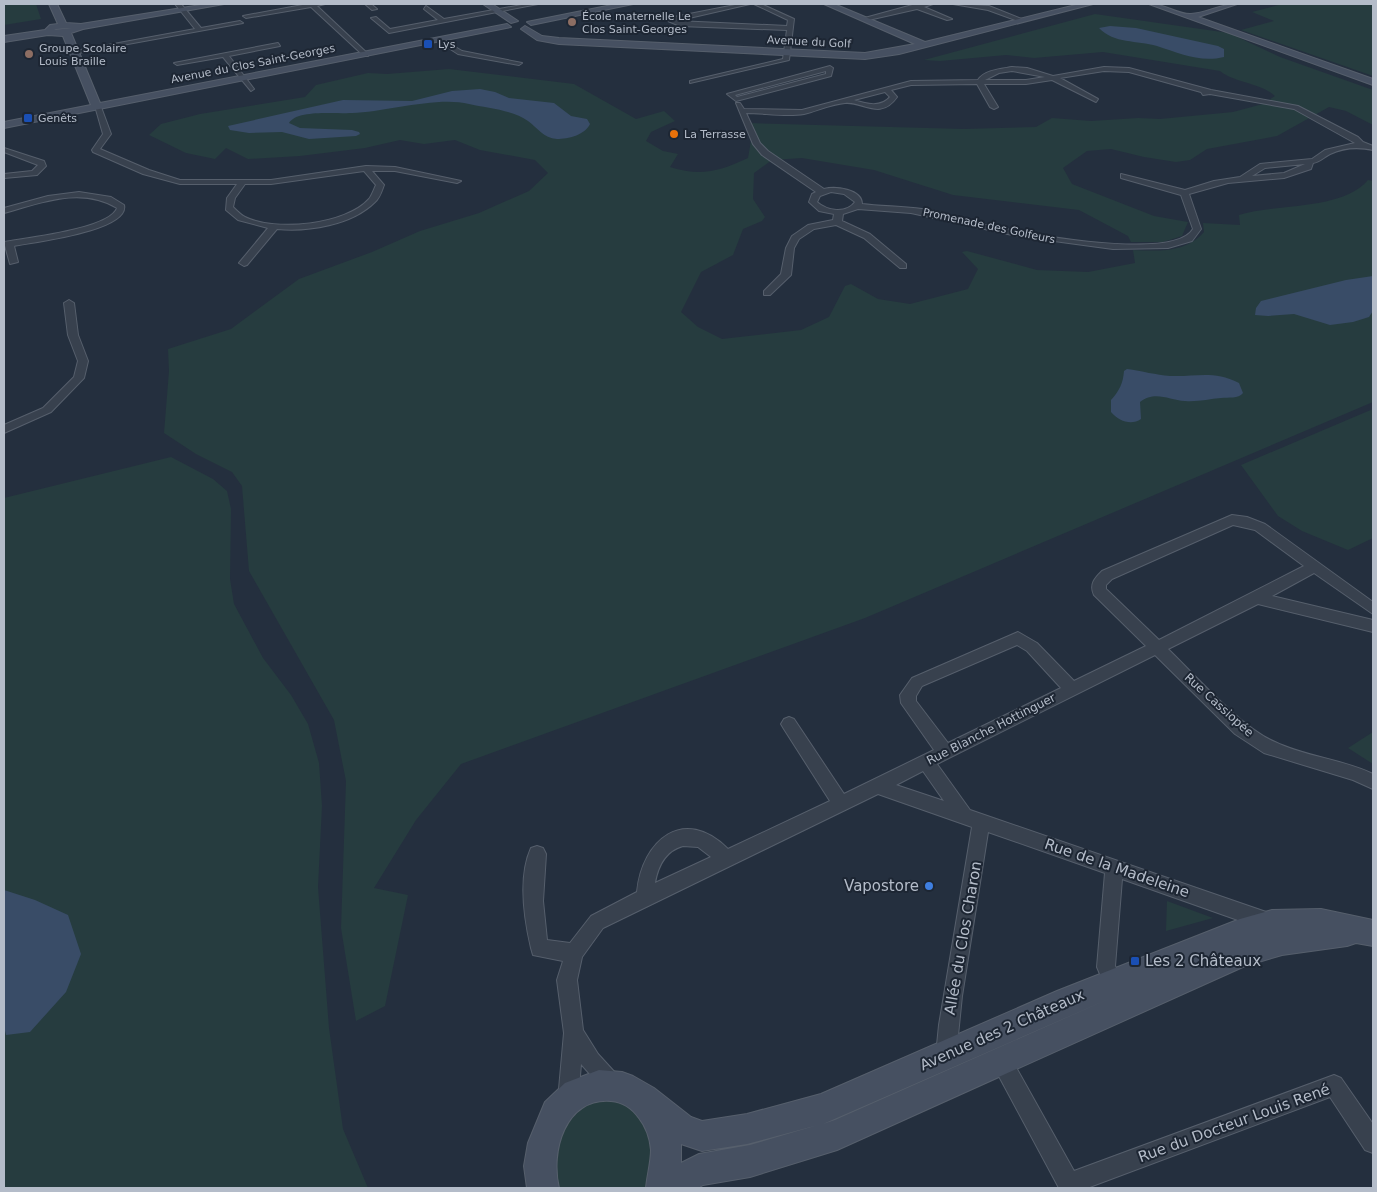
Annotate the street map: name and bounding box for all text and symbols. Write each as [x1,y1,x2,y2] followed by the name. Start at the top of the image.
[582,10,691,36] place label: École maternelle Le Clos Saint-Georges
[566,16,578,28] marker: École maternelle Le Clos Saint-Georges
[767,33,852,51] street label: Avenue du Golf
[422,38,434,50] marker: Lys
[438,38,456,51] place label: Lys
[39,42,127,68] place label: Groupe Scolaire Louis Braille
[170,42,336,86] street label: Avenue du Clos Saint-Georges
[23,48,35,60] marker: Groupe Scolaire Louis Braille
[22,112,34,124] marker: Genêts
[38,112,77,125] place label: Genêts
[668,128,680,140] marker: La Terrasse
[684,128,746,141] place label: La Terrasse
[922,206,1057,246] street label: Promenade des Golfeurs
[1182,670,1256,740] street label: Rue Cassiopée
[924,690,1058,768] street label: Rue Blanche Hottinguer
[1042,835,1192,901] street label: Rue de la Madeleine
[941,860,985,1016] street label: Allée du Clos Charon
[844,877,919,895] place label: Vapostore
[923,880,935,892] marker: Vapostore
[1145,952,1261,970] place label: Les 2 Châteaux
[1129,955,1141,967] marker: Les 2 Châteaux
[917,986,1087,1074] street label: Avenue des 2 Châteaux
[1136,1080,1332,1166] street label: Rue du Docteur Louis René

